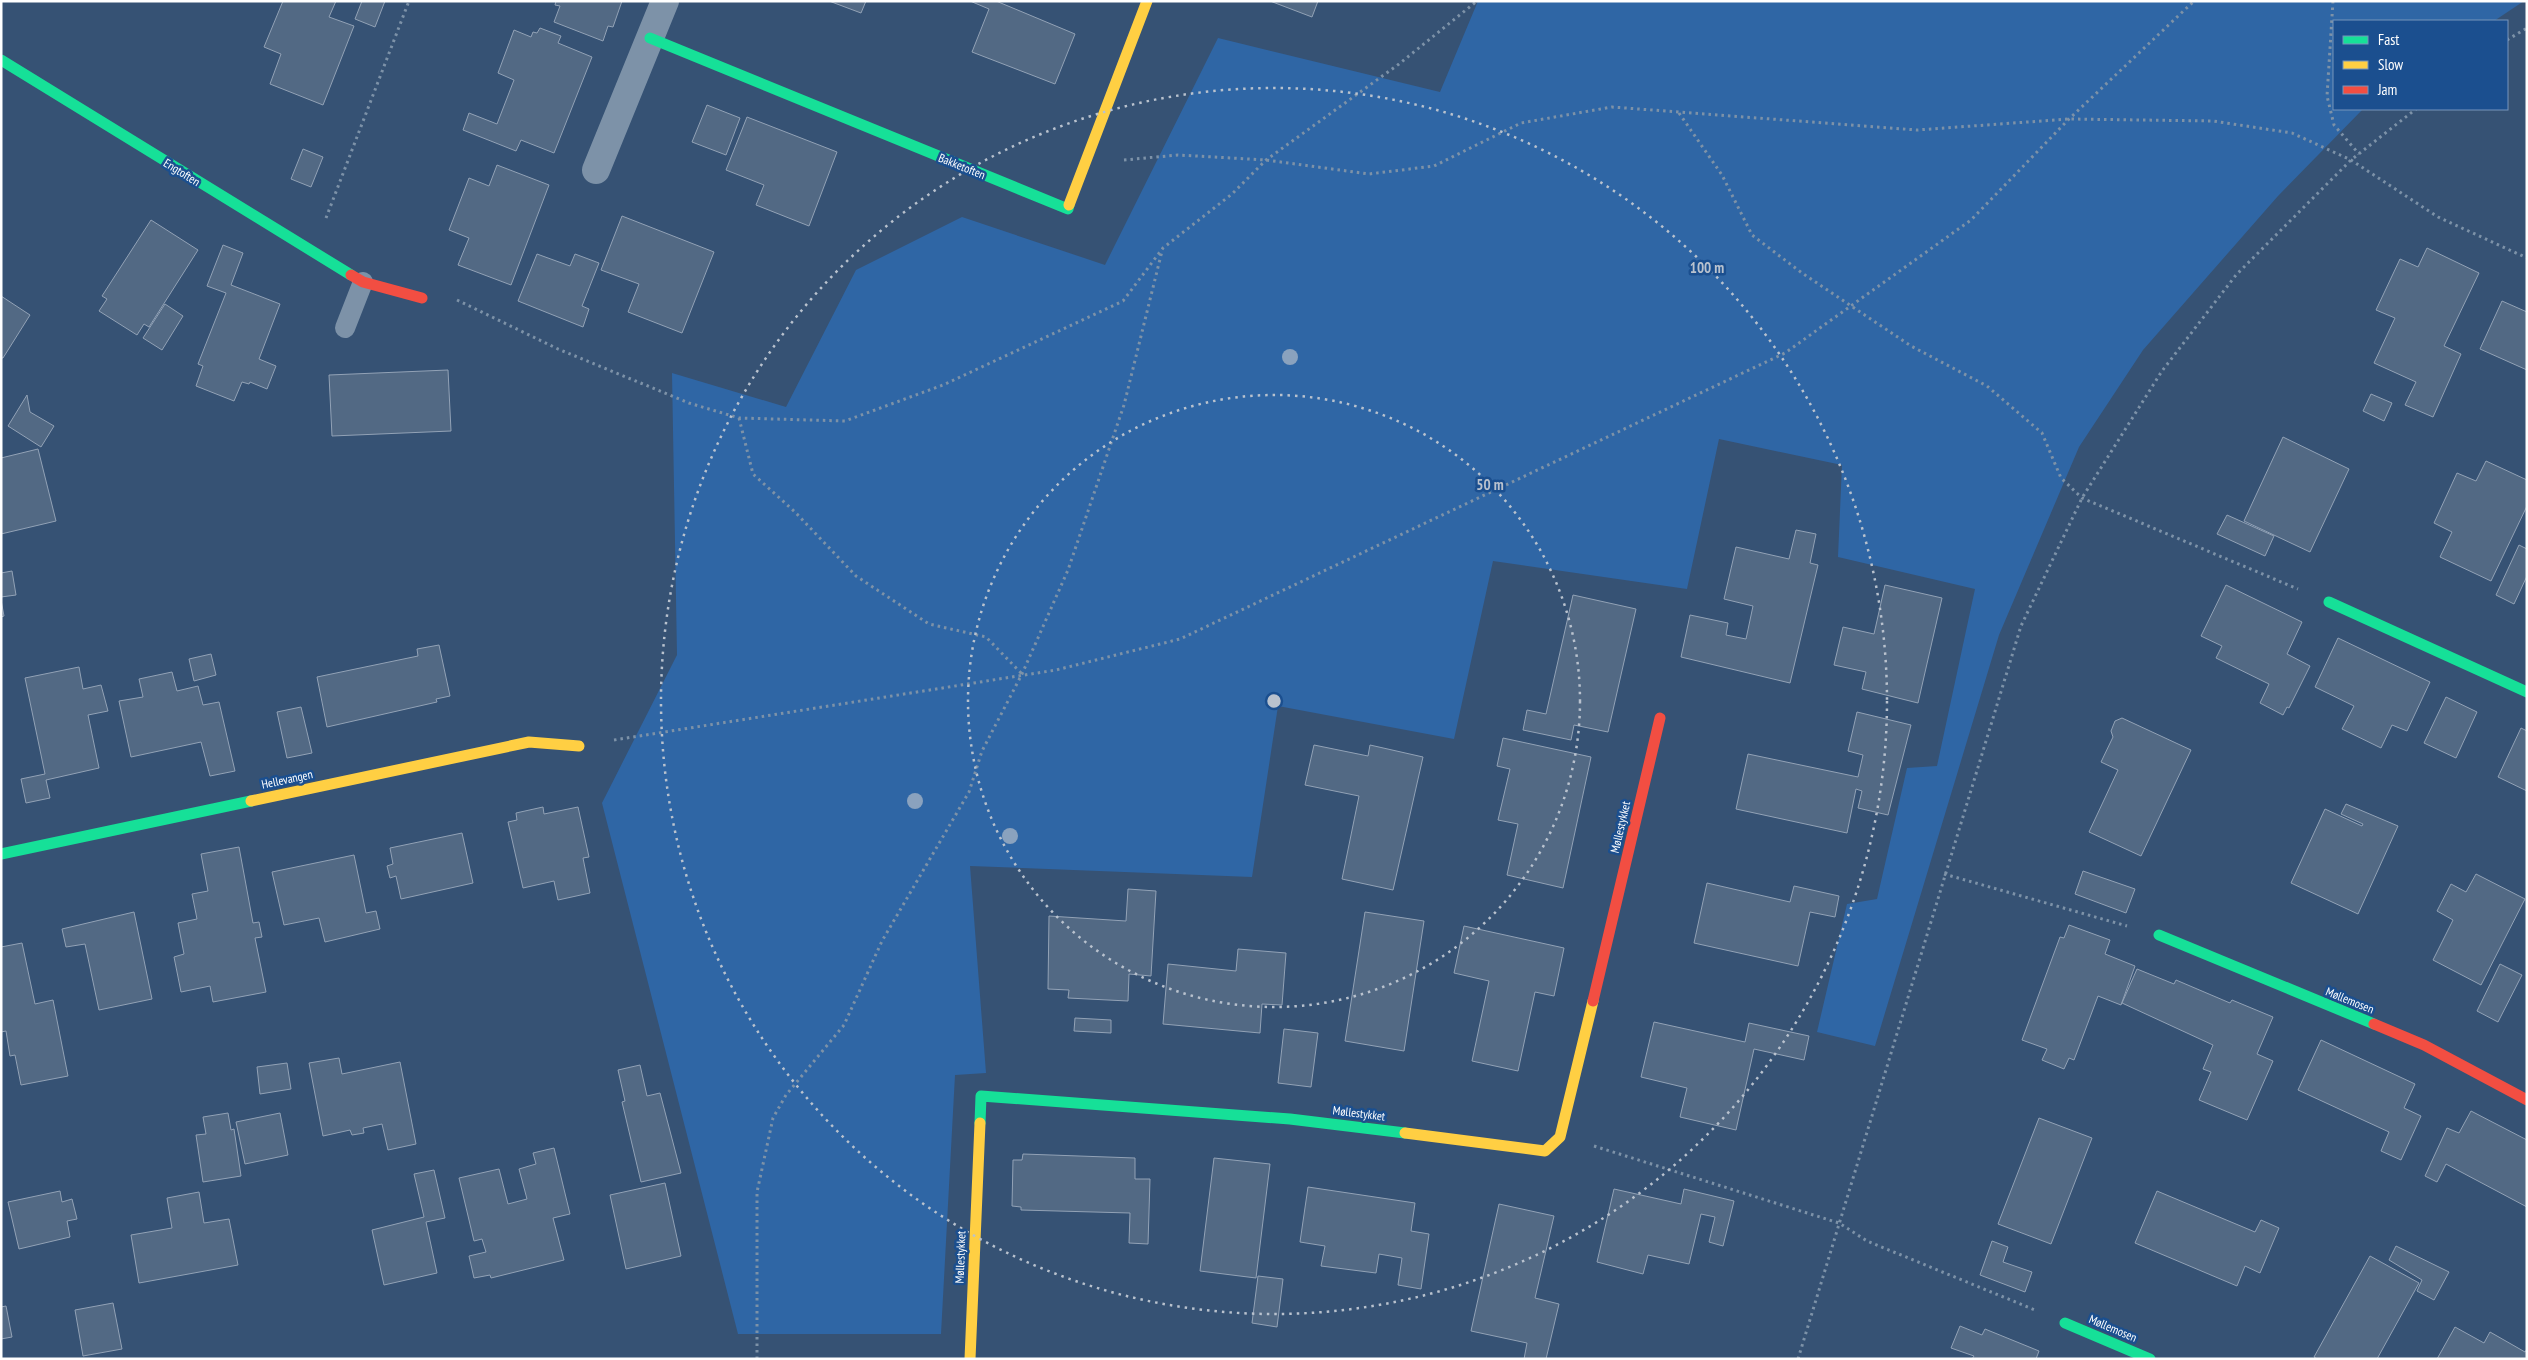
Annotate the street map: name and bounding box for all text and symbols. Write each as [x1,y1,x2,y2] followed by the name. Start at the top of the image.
[2333,20,2508,110] legend
[2378,30,2399,49] text: Fast
[2378,55,2403,74] text: Slow
[2377,80,2397,99] text: Jam
[936,150,988,182] street label: Bakketoften
[161,155,203,189] street label: Engtoften
[1690,258,1724,277] text: 100 m
[1476,475,1504,494] text: 50 m
[1265,692,1283,710] centre of rings
[260,766,314,792] street label: Hellevangen
[1607,799,1633,854] street label: Møllestykket
[2324,984,2376,1016] street label: Møllemosen
[1332,1102,1387,1124] street label: Møllestykket
[952,1230,968,1284] street label: Møllestykket
[2087,1311,2139,1345] street label: Møllemosen

